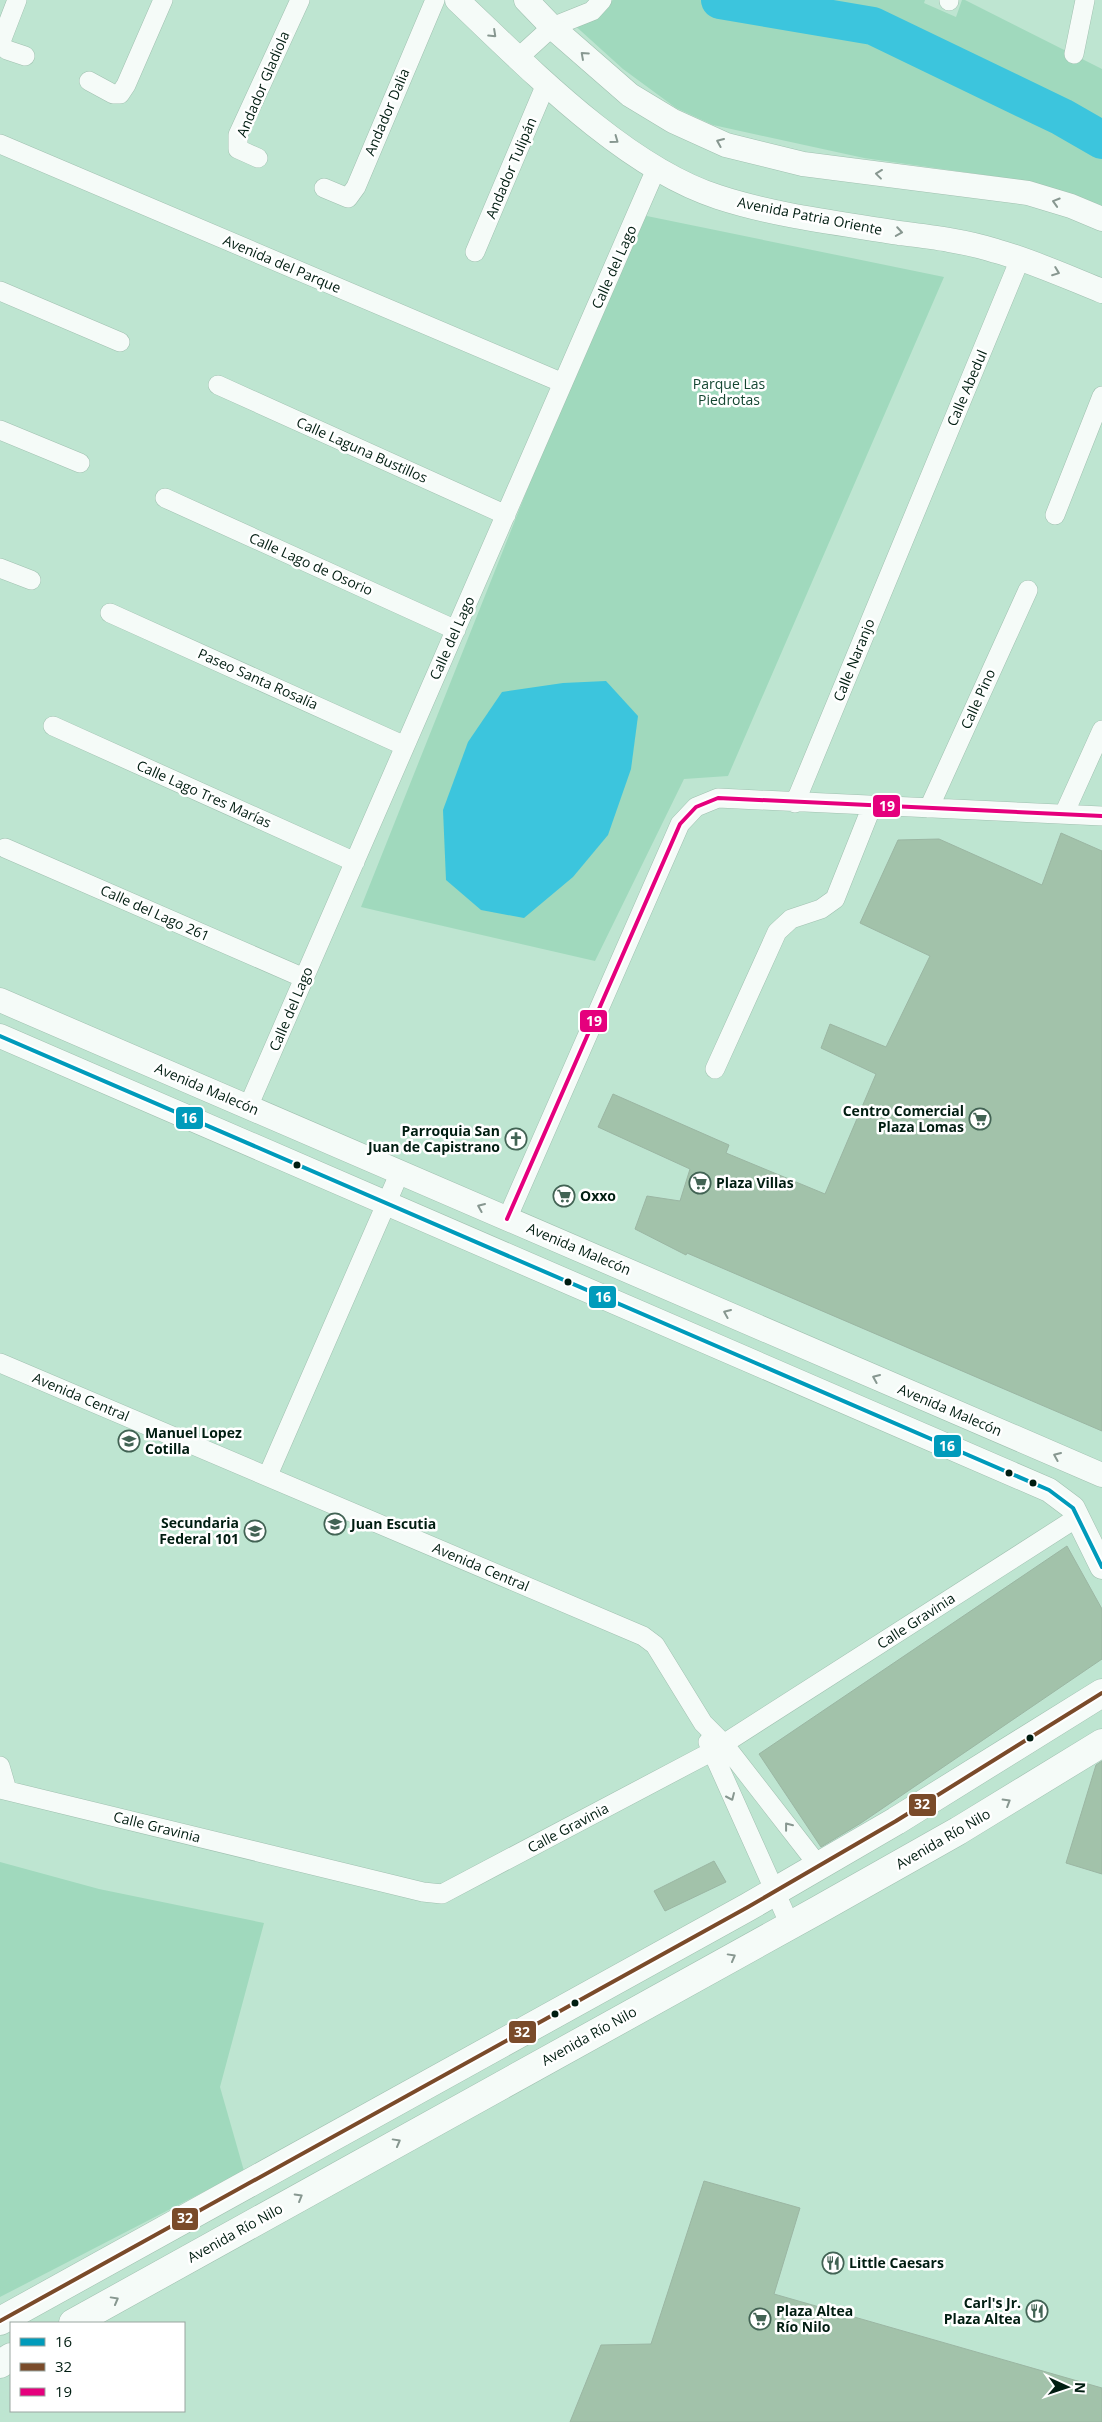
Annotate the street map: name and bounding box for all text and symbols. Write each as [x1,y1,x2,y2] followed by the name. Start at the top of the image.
[232,28,293,140] street label: Andador Gladiola
[487,28,496,37] one-way arrow
[581,52,590,61] one-way arrow
[360,65,413,158] street label: Andador Dalia
[481,114,540,221] street label: Andador Tulipán
[609,134,619,143] one-way arrow
[716,138,725,149] one-way arrow
[875,169,883,180] one-way arrow
[736,192,884,239] street label: Avenida Patria Oriente
[1053,197,1061,207] one-way arrow
[587,222,640,312] street label: Calle del Lago
[894,227,903,237] one-way arrow
[220,230,344,297] street label: Avenida del Parque
[1051,266,1060,277] one-way arrow
[942,347,991,429] street label: Calle Abedul
[693,374,765,409] park label: Parque Las Piedrotas
[294,412,431,487] street label: Calle Laguna Bustillos
[246,528,376,599] street label: Calle Lago de Osorio
[425,593,478,683] street label: Calle del Lago
[828,616,879,704] street label: Calle Naranjo
[195,644,321,714] street label: Paseo Santa Rosalía
[956,666,999,732] street label: Calle Pino
[134,755,275,832] street label: Calle Lago Tres Marías
[872,794,901,818] line badge: 19
[879,796,895,815] text: 19
[98,880,213,945] street label: Calle del Lago 261
[264,964,317,1054] street label: Calle del Lago
[579,1009,608,1033] line badge: 19
[586,1011,602,1030] text: 19
[152,1058,262,1119] street label: Avenida Malecón
[843,1101,964,1136] place label: Centro Comercial Plaza Lomas
[175,1106,204,1130] line badge: 16
[968,1107,992,1131] supermarket icon: Centro Comercial Plaza Lomas
[181,1108,197,1127] text: 16
[366,1121,500,1156] place label: Parroquia San Juan de Capistrano
[504,1127,528,1151] church icon: Parroquia San Juan de Capistrano
[292,1160,302,1170] unlabelled marker
[688,1171,712,1195] supermarket icon: Plaza Villas
[716,1173,794,1192] place label: Plaza Villas
[552,1184,576,1208] supermarket icon: Oxxo
[580,1186,616,1205] place label: Oxxo
[477,1203,486,1214] one-way arrow
[524,1218,634,1279] street label: Avenida Malecón
[563,1277,573,1287] unlabelled marker
[588,1285,617,1309] line badge: 16
[595,1287,611,1306] text: 16
[723,1309,732,1320] one-way arrow
[30,1368,132,1425] street label: Avenida Central
[872,1373,881,1384] one-way arrow
[895,1379,1005,1440] street label: Avenida Malecón
[145,1423,242,1458] place label: Manuel Lopez Cotilla
[117,1429,141,1453] school or university icon: Manuel Lopez Cotilla
[933,1434,962,1458] line badge: 16
[939,1436,955,1455] text: 16
[1053,1452,1062,1462] one-way arrow
[1004,1468,1014,1478] unlabelled marker
[1028,1478,1038,1488] unlabelled marker
[323,1512,347,1536] school or university icon: Juan Escutia
[159,1513,239,1548] place label: Secundaria Federal 101
[349,1514,436,1533] place label: Juan Escutia
[243,1519,267,1543] school or university icon: Secundaria Federal 101
[430,1538,532,1595] street label: Avenida Central
[873,1588,958,1653] street label: Calle Gravinia
[1025,1733,1035,1743] unlabelled marker
[725,1791,735,1800] one-way arrow
[908,1793,937,1817] line badge: 32
[914,1794,930,1813] text: 32
[524,1798,612,1857] street label: Calle Gravinia
[1001,1798,1010,1808] one-way arrow
[892,1804,993,1873] street label: Avenida Río Nilo
[112,1806,203,1847] street label: Calle Gravinia
[785,1823,794,1832] one-way arrow
[727,1954,736,1964] one-way arrow
[570,1998,580,2008] unlabelled marker
[538,2002,640,2070] street label: Avenida Río Nilo
[550,2009,560,2019] unlabelled marker
[508,2020,537,2044] line badge: 32
[514,2022,530,2041] text: 32
[392,2138,401,2148] one-way arrow
[294,2194,303,2204] one-way arrow
[184,2199,286,2267] street label: Avenida Río Nilo
[171,2207,199,2231] line badge: 32
[177,2208,193,2227] text: 32
[821,2251,845,2275] restaurant icon: Little Caesars
[849,2253,944,2272] place label: Little Caesars
[944,2293,1021,2328] place label: Carl's Jr. Plaza Altea
[110,2296,119,2306] one-way arrow
[1025,2299,1049,2323] restaurant icon: Carl's Jr. Plaza Altea
[776,2301,853,2336] place label: Plaza Altea Río Nilo
[748,2307,772,2331] supermarket icon: Plaza Altea Río Nilo
[10,2322,185,2412] legend
[55,2331,72,2351] text: 16
[55,2356,72,2376] text: 32
[1042,2362,1092,2412] north arrow
[55,2381,72,2401] text: 19
[1071,2382,1090,2394] text: N

